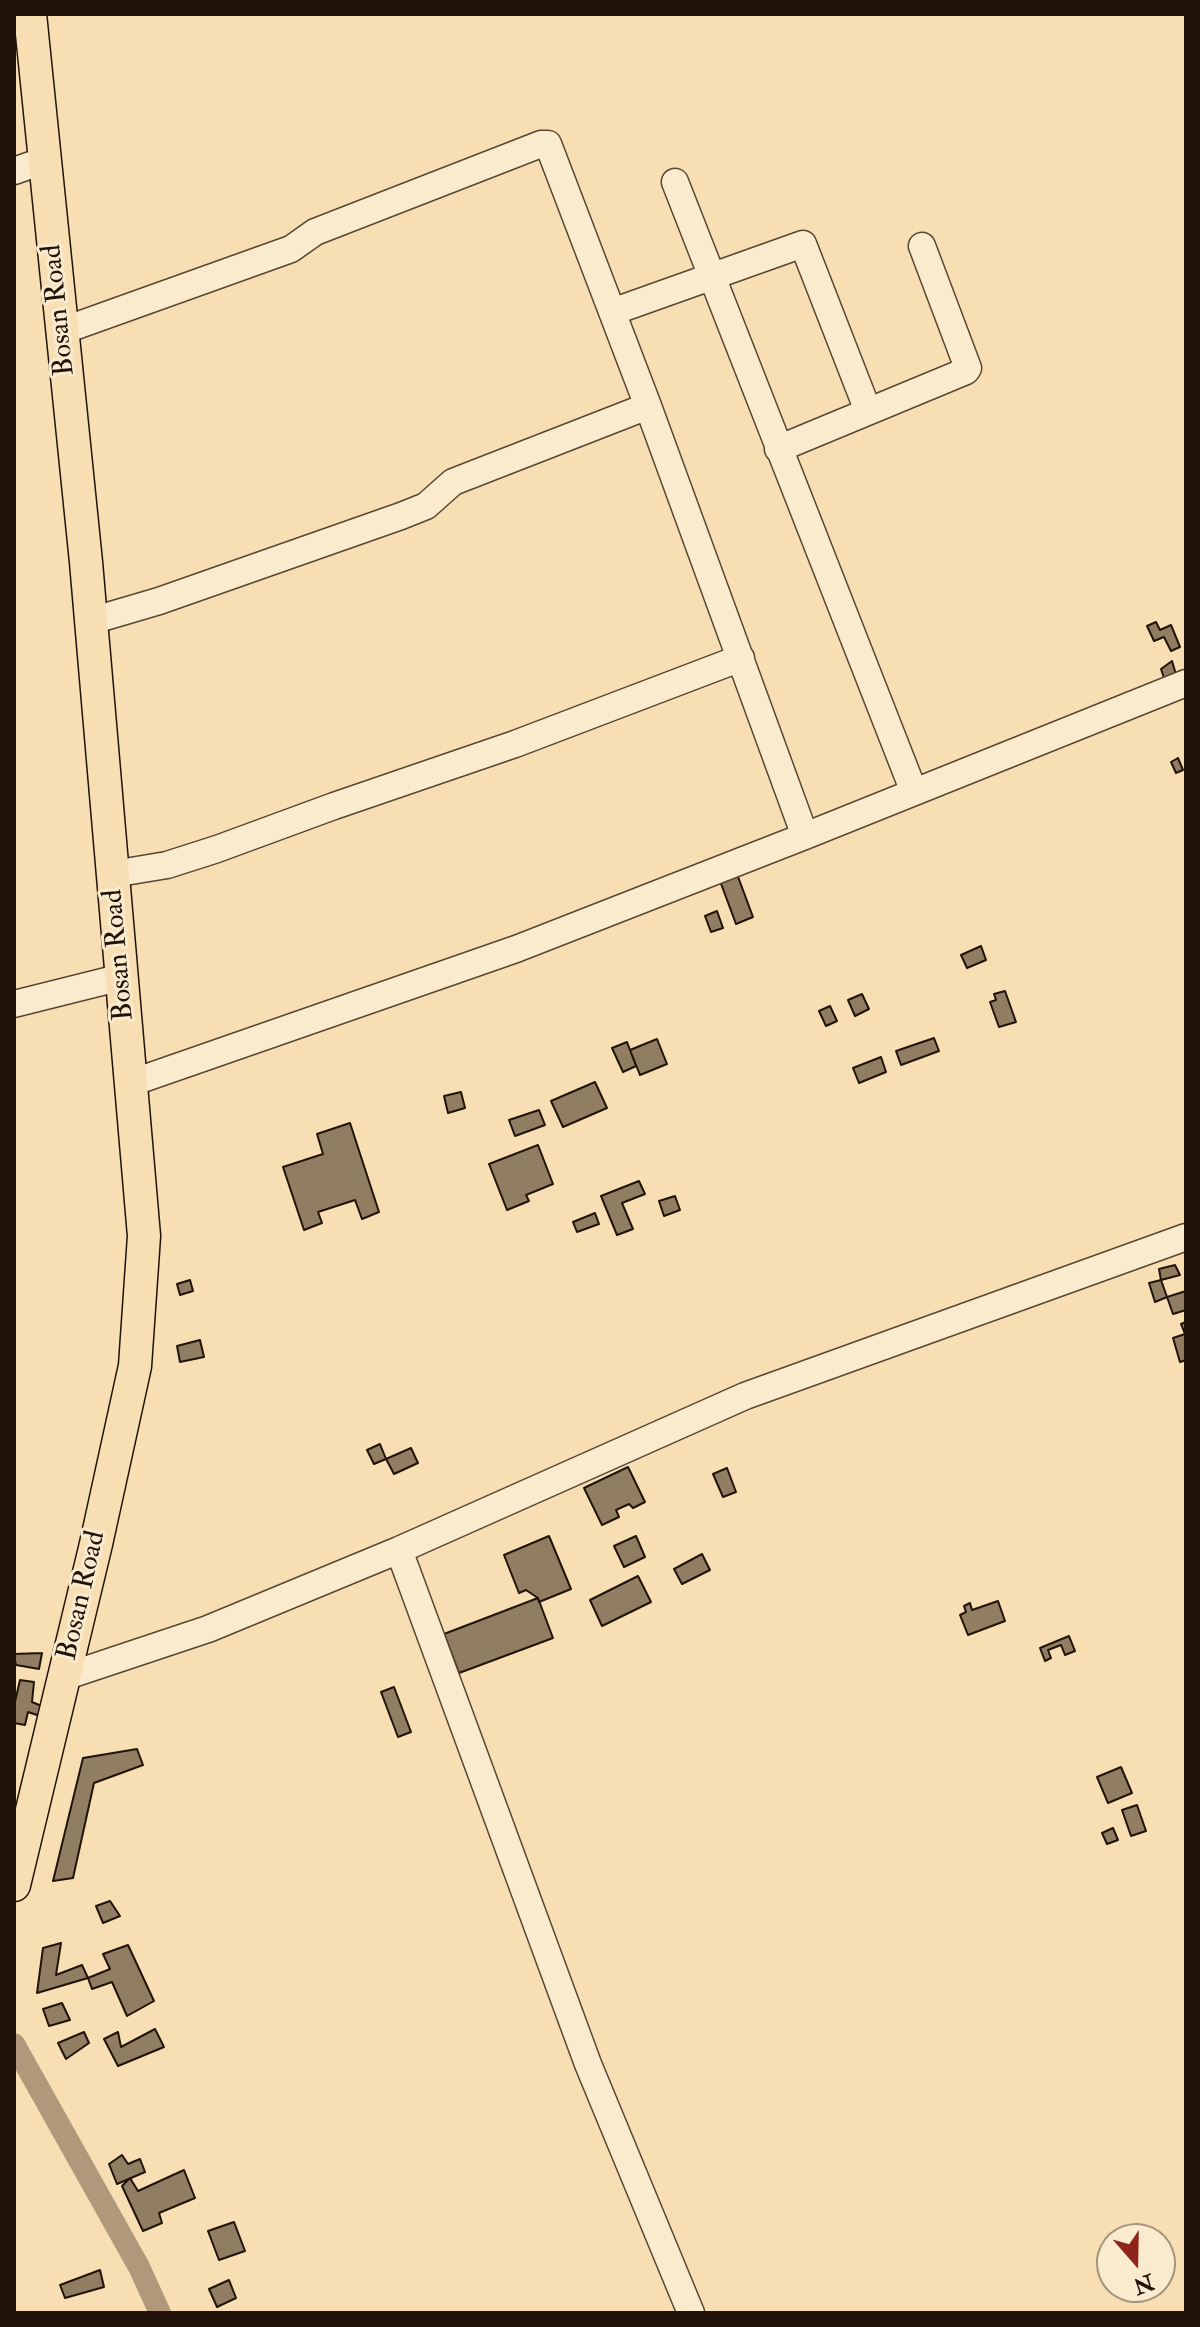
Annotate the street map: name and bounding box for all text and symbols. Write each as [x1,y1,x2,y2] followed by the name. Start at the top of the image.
[36,243,84,377] street label: Bosan Road
[98,888,142,1022] street label: Bosan Road
[52,1528,114,1664] street label: Bosan Road
[1096,2223,1176,2303] north arrow
[1129,2267,1158,2300] text: N

